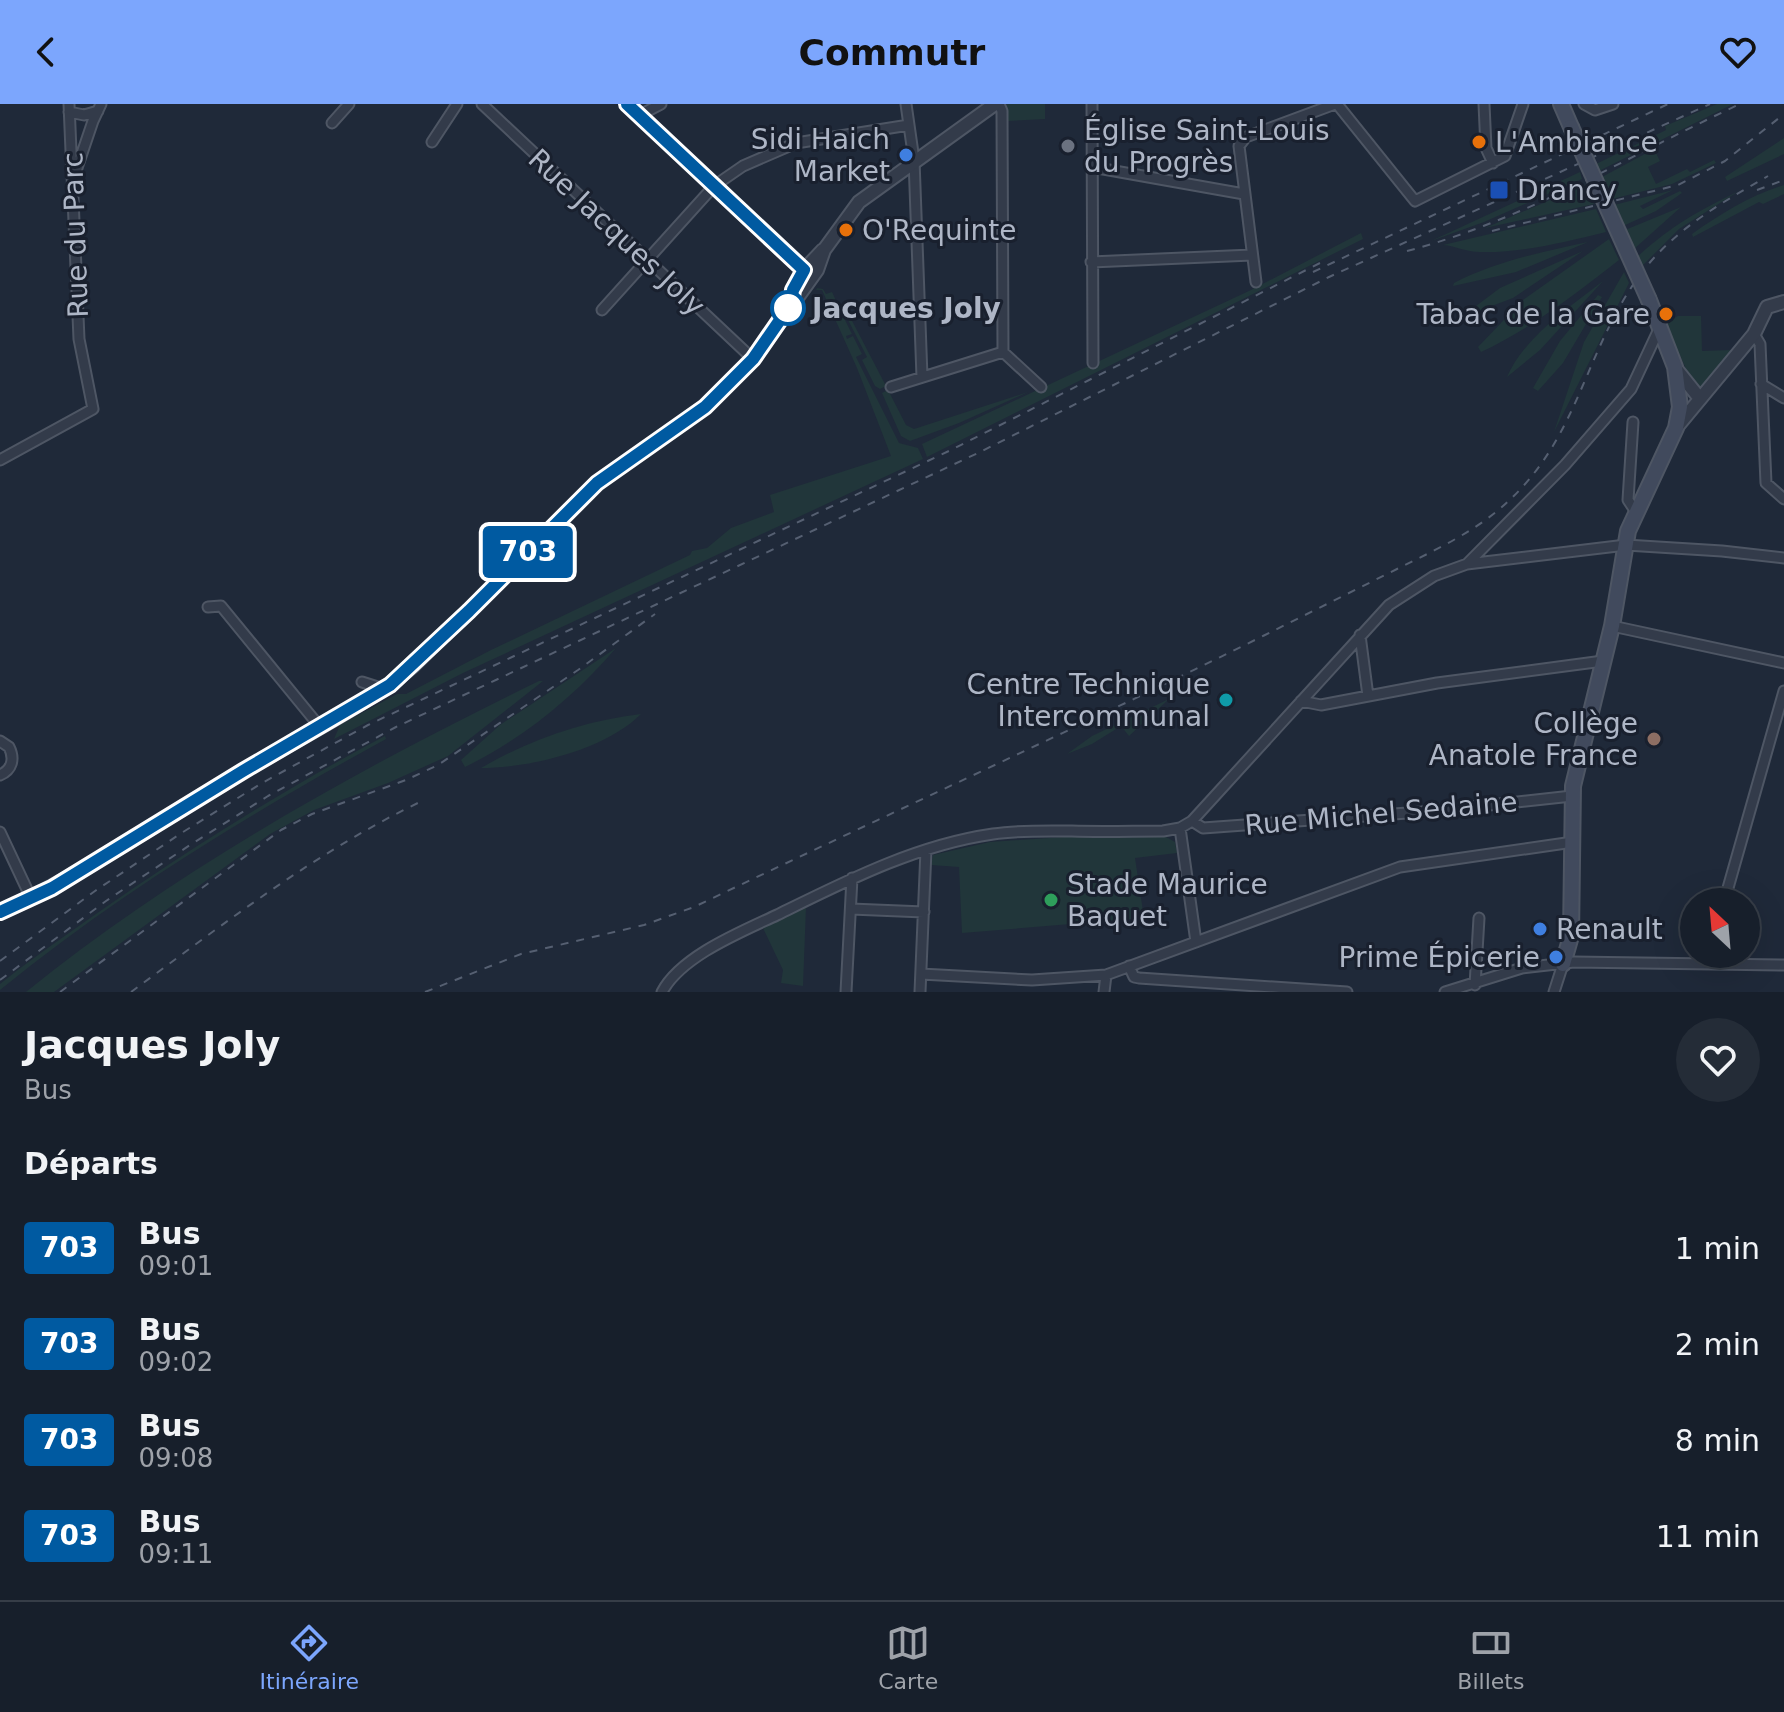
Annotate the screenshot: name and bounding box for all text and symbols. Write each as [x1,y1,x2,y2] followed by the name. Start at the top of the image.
[24,30,68,74] icon: back
[1716,30,1760,74] icon: heart
[799,32,985,73] text: Commutr
[1084,113,1330,179] place label: Église Saint-Louis du Progrès
[751,123,890,188] place label: Sidi Haich Market
[1495,126,1658,159] place label: L'Ambiance
[1470,133,1488,151] marker: L'Ambiance
[1059,137,1077,155] marker: Église Saint-Louis du Progrès
[522,142,712,322] street label: Rue Jacques Joly
[897,146,915,164] marker: Sidi Haich Market
[56,152,95,318] street label: Rue du Parc
[1517,174,1617,207] place label: Drancy
[1488,179,1510,201] marker: Drancy
[862,214,1016,247] place label: O'Requinte
[837,221,855,239] marker: O'Requinte
[771,291,805,325] marker: Jacques Joly
[810,292,1001,325] place label: Jacques Joly
[1415,298,1650,331] place label: Tabac de la Gare
[1657,305,1675,323] marker: Tabac de la Gare
[482,526,574,578] line badge: 703
[499,535,557,568] text: 703
[966,668,1210,733] place label: Centre Technique Intercommunal
[1217,691,1235,709] marker: Centre Technique Intercommunal
[1429,707,1638,772] place label: Collège Anatole France
[1645,730,1663,748] marker: Collège Anatole France
[1243,785,1519,842] street label: Rue Michel Sedaine
[1067,868,1268,933] place label: Stade Maurice Baquet
[1680,888,1760,968] north arrow
[1680,888,1760,968] map controls
[1042,891,1060,909] marker: Stade Maurice Baquet
[1556,913,1663,946] place label: Renault
[1531,920,1549,938] marker: Renault
[1339,940,1540,974] place label: Prime Épicerie
[1547,948,1565,966] marker: Prime Épicerie
[1676,1018,1760,1102] button: heart
[24,1023,280,1067] text: Jacques Joly
[24,1075,72,1105] text: Bus
[24,1146,158,1181] text: Départs
[138,1216,201,1251] text: Bus
[40,1231,98,1264] text: 703
[1675,1231,1760,1266] text: 1 min
[138,1251,213,1281] text: 09:01
[138,1312,201,1347] text: Bus
[40,1327,98,1360] text: 703
[1675,1327,1760,1362] text: 2 min
[138,1347,213,1377] text: 09:02
[138,1408,201,1443] text: Bus
[40,1423,98,1456] text: 703
[1675,1423,1760,1458] text: 8 min
[138,1443,213,1473] text: 09:08
[138,1504,201,1539] text: Bus
[40,1519,98,1552] text: 703
[1656,1519,1760,1554] text: 11 min
[138,1539,213,1569] text: 09:11
[260,1621,359,1694] tab: Itinéraire
[878,1621,938,1694] tab: Carte
[1457,1621,1524,1694] tab: Billets

